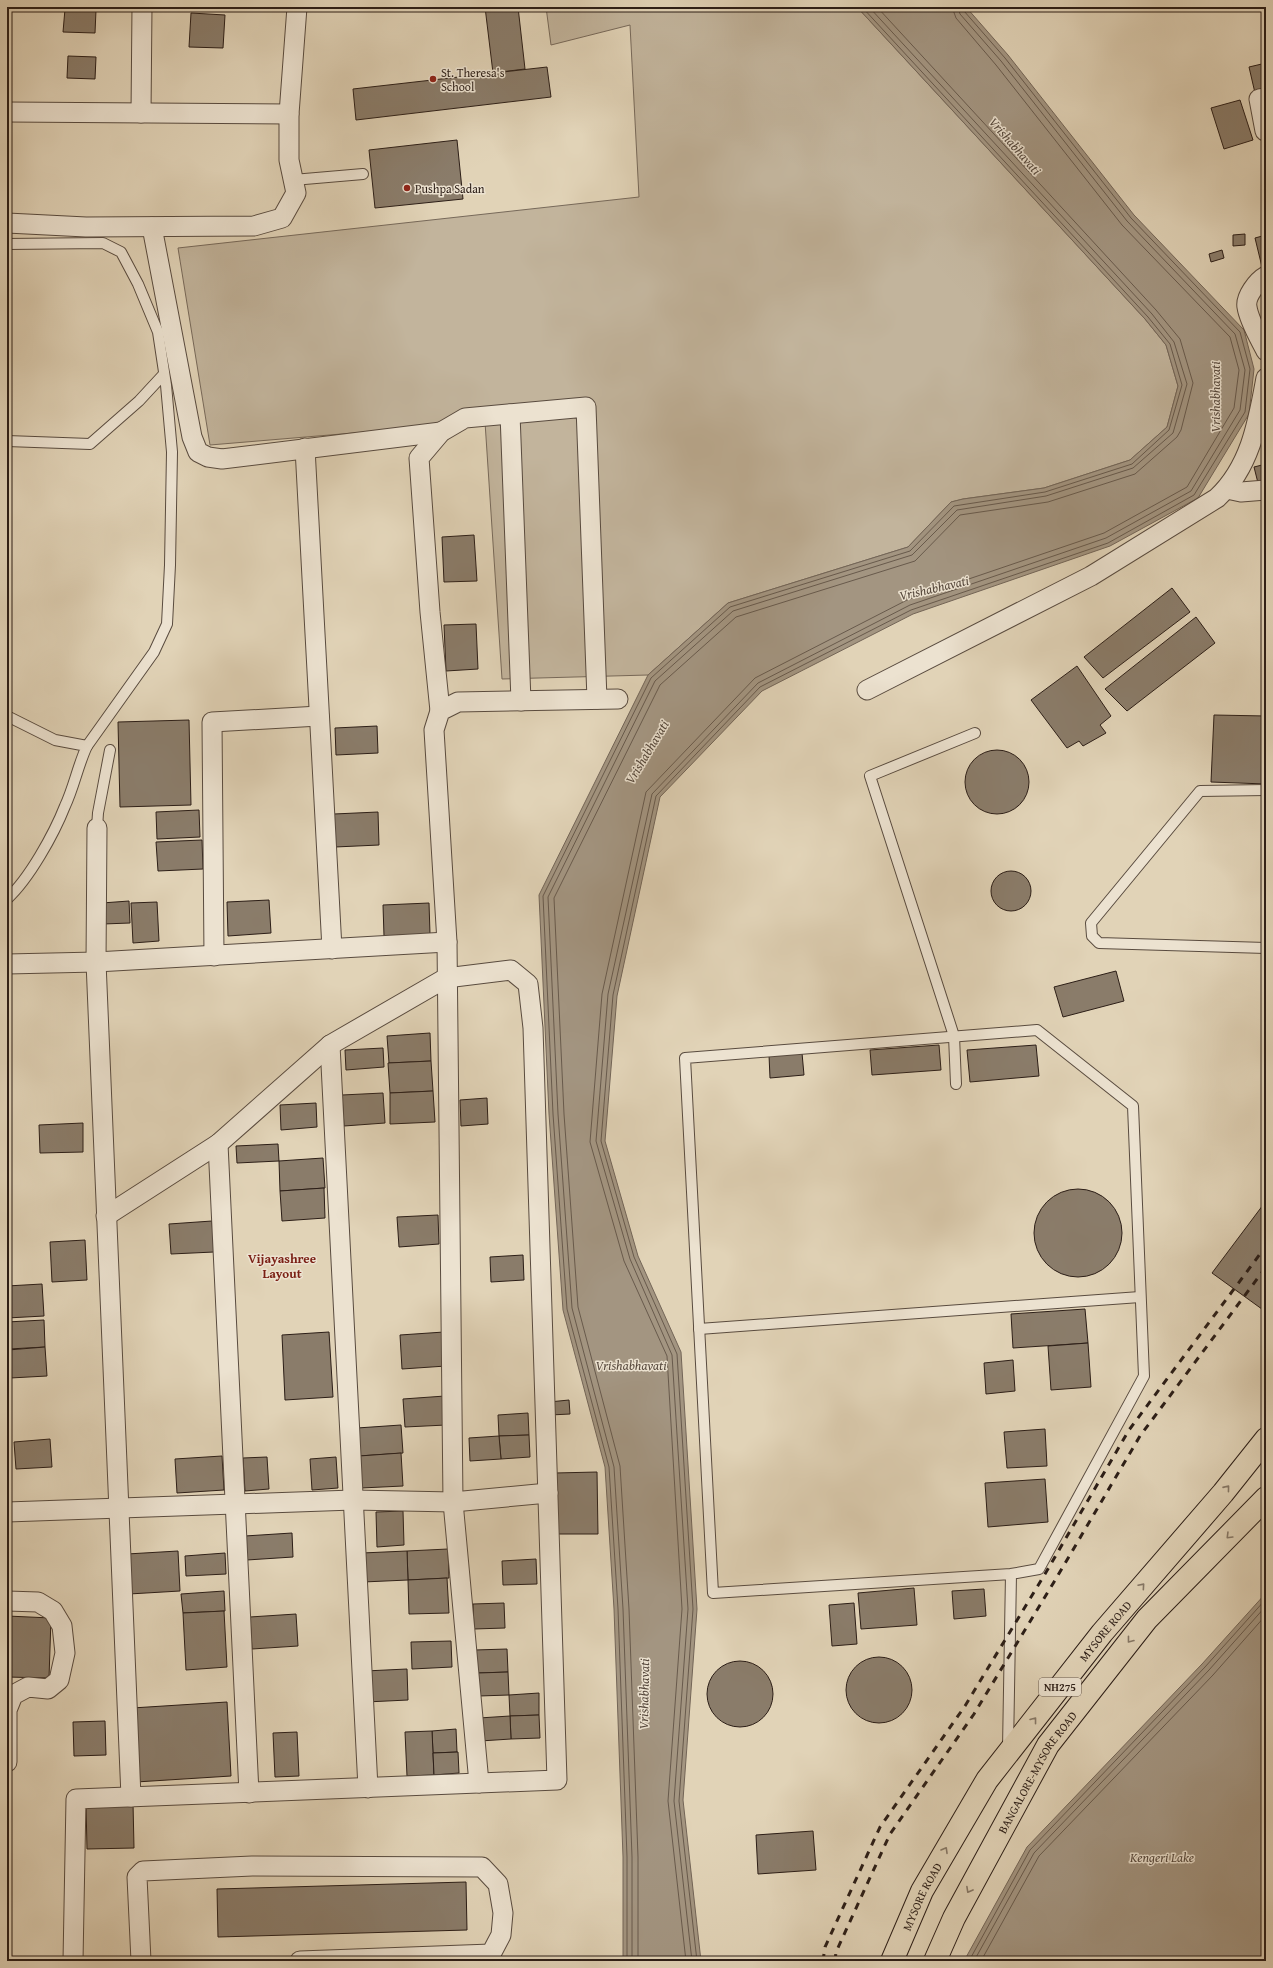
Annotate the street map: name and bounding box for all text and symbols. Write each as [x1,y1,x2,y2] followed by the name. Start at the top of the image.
[441,64,505,95] place label: St. Theresa's School
[428,74,438,84] marker: St. Theresa's School
[985,113,1046,180] water label: Vrishabhavati
[415,180,485,197] place label: Pushpa Sadan
[402,183,412,193] marker: Pushpa Sadan
[1206,361,1225,433] water label: Vrishabhavati
[897,571,971,605] water label: Vrishabhavati
[621,716,674,787] water label: Vrishabhavati
[248,1249,316,1283] district label: Vijayashree Layout
[596,1356,667,1375] water label: Vrishabhavati
[1222,1485,1229,1492] one-way arrow
[1226,1531,1234,1539] one-way arrow
[1137,1583,1144,1591] one-way arrow
[1075,1597,1135,1665] street label: MYSORE ROAD
[1127,1636,1134,1643] one-way arrow
[634,1658,654,1730] water label: Vrishabhavati
[1039,1678,1081,1696] road number: NH275
[993,1707,1080,1836] street label: BANGALORE-MYSORE ROAD
[1029,1717,1036,1724] one-way arrow
[941,1847,948,1854] one-way arrow
[1129,1848,1194,1867] water label: Kengeri Lake
[898,1859,945,1933] street label: MYSORE ROAD
[966,1886,973,1893] one-way arrow

